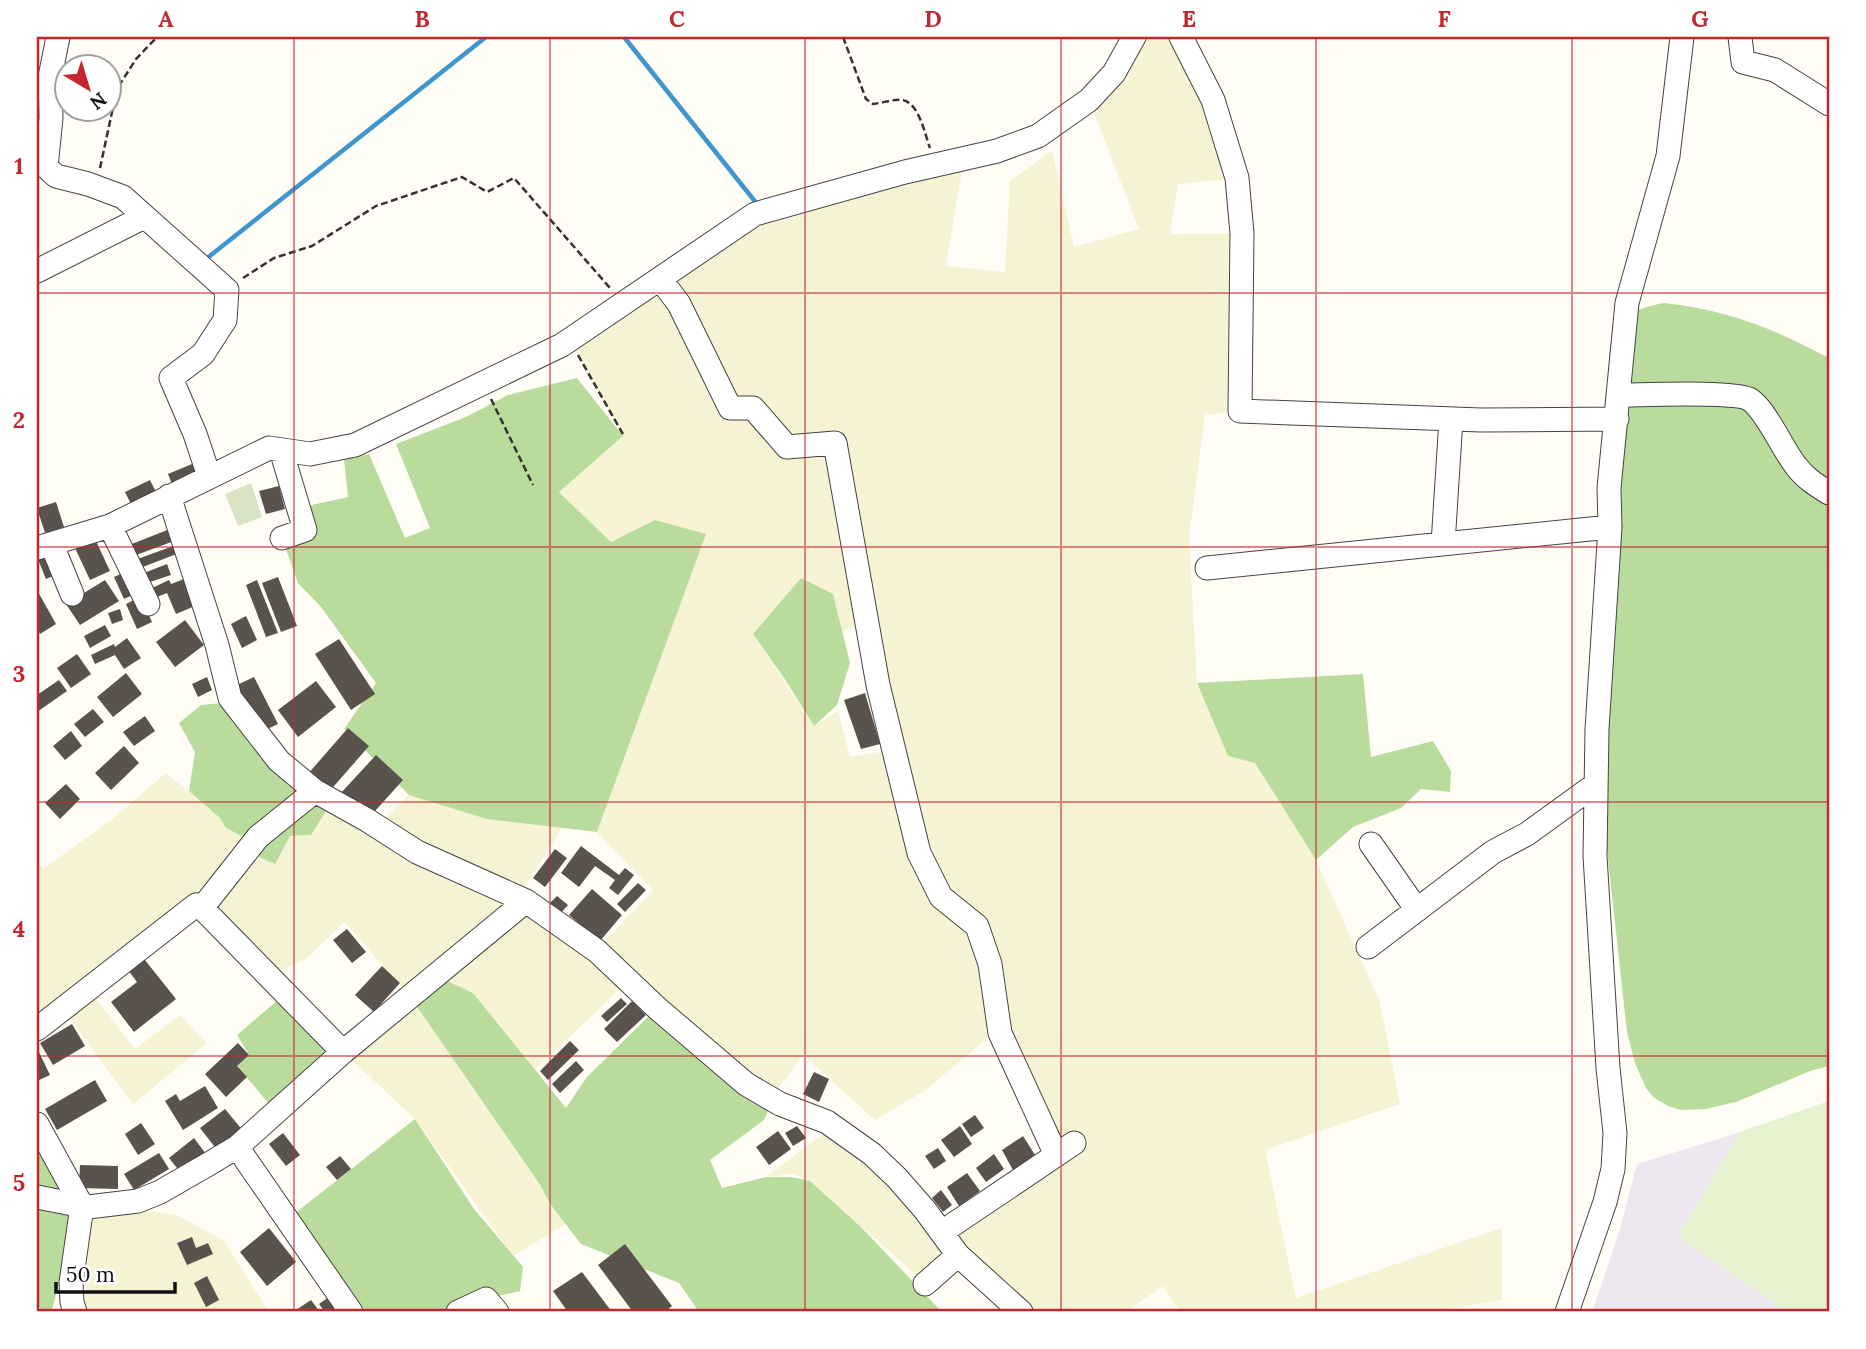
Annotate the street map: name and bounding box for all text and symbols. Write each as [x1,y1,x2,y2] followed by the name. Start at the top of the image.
[158,4,174,33] text: A
[414,4,430,33] text: B
[669,4,685,33] text: C
[924,4,942,33] text: D
[1182,4,1196,33] text: E
[1437,4,1451,33] text: F
[1691,4,1709,33] text: G
[52,52,122,122] north arrow
[85,87,112,116] text: N
[14,151,24,180] text: 1
[13,405,25,434] text: 2
[13,659,25,688] text: 3
[13,914,25,943] text: 4
[13,1168,25,1197] text: 5
[56,1251,175,1295] scale bar
[66,1261,115,1288] text: 50 m

